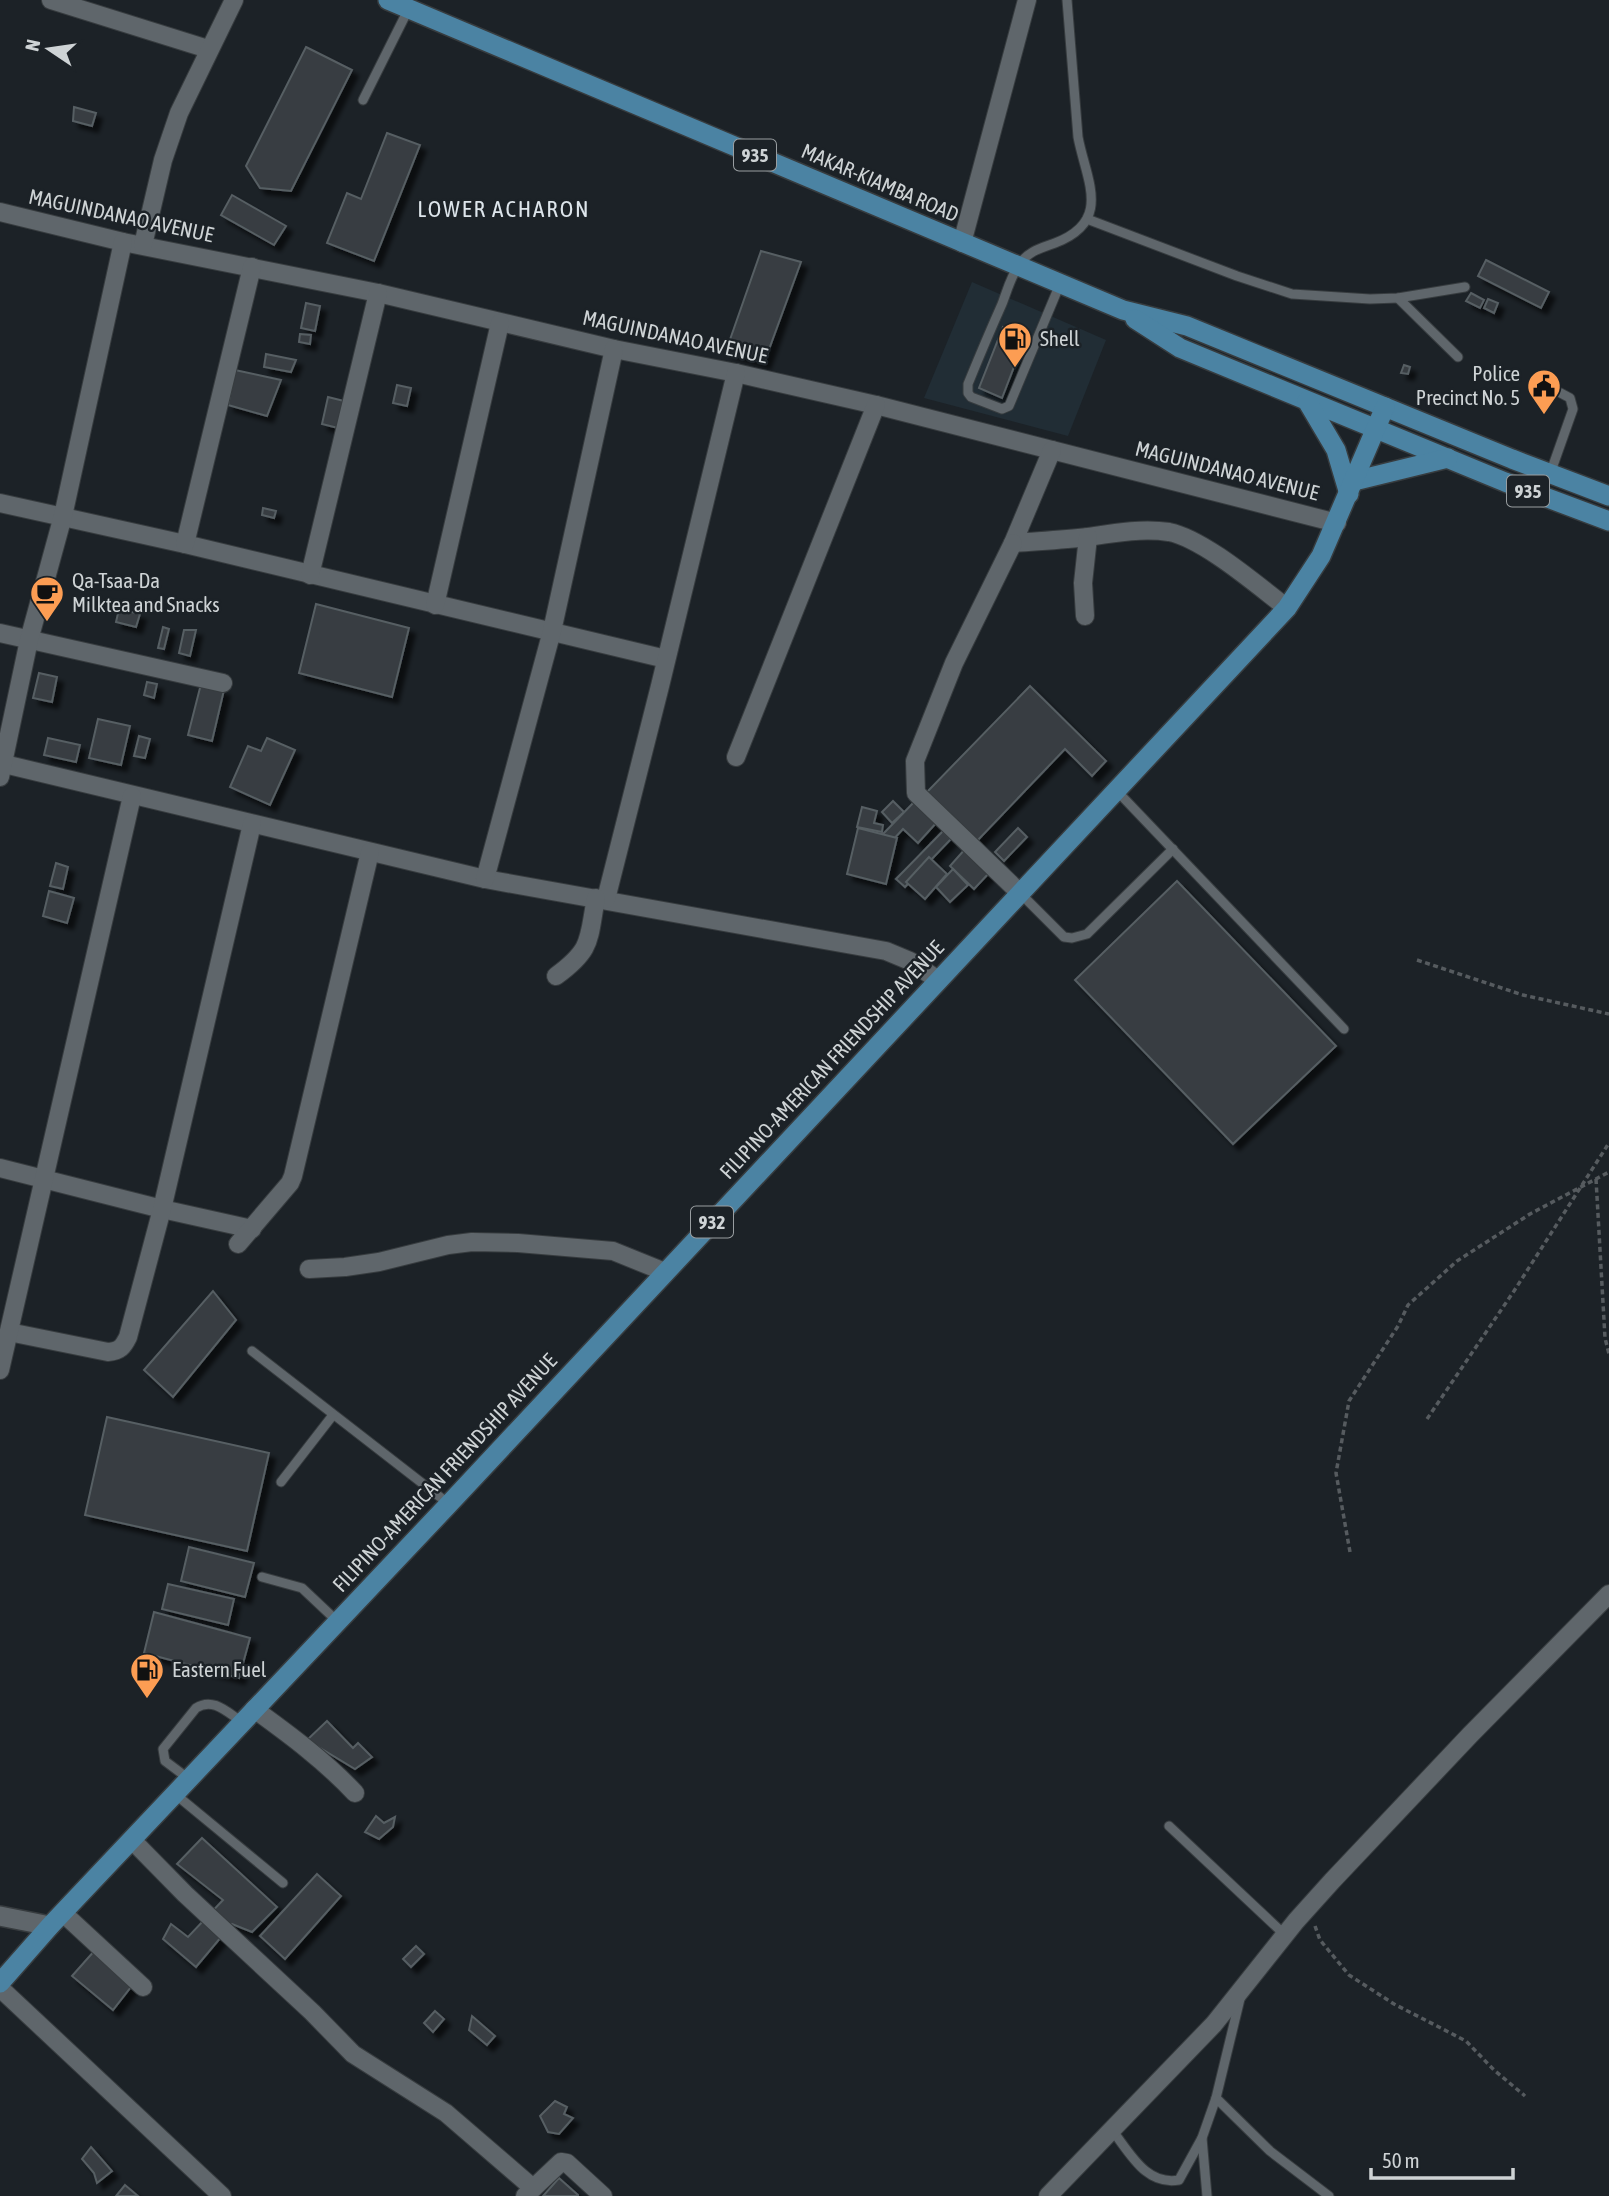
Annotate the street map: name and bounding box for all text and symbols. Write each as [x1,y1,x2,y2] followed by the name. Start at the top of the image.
[14,14,84,84] north arrow
[20,37,44,53] text: N
[798,138,963,226] street label: MAKAR-KIAMBA ROAD
[734,140,776,170] road number: 935
[27,184,216,246] street label: MAGUINDANAO AVENUE
[417,196,591,222] district label: LOWER ACHARON
[581,305,770,367] street label: MAGUINDANAO AVENUE
[996,320,1034,369] fuel station icon: Shell
[1040,326,1080,350] place label: Shell
[1416,361,1520,409] place label: Police Precinct No. 5
[1525,367,1563,416] public building icon: Police Precinct No. 5
[1133,436,1322,504] street label: MAGUINDANAO AVENUE
[1507,476,1549,506] road number: 935
[72,568,220,616] place label: Qa-Tsaa-Da Milktea and Snacks
[28,574,66,623] cafe icon: Qa-Tsaa-Da Milktea and Snacks
[714,935,948,1183] street label: FILIPINO-AMERICAN FRIENDSHIP AVENUE
[691,1206,733,1238] road number: 932
[327,1348,561,1596] street label: FILIPINO-AMERICAN FRIENDSHIP AVENUE
[128,1651,166,1700] fuel station icon: Eastern Fuel
[172,1657,267,1681] place label: Eastern Fuel
[1371,2136,1513,2180] scale bar
[1382,2148,1420,2172] text: 50 m

